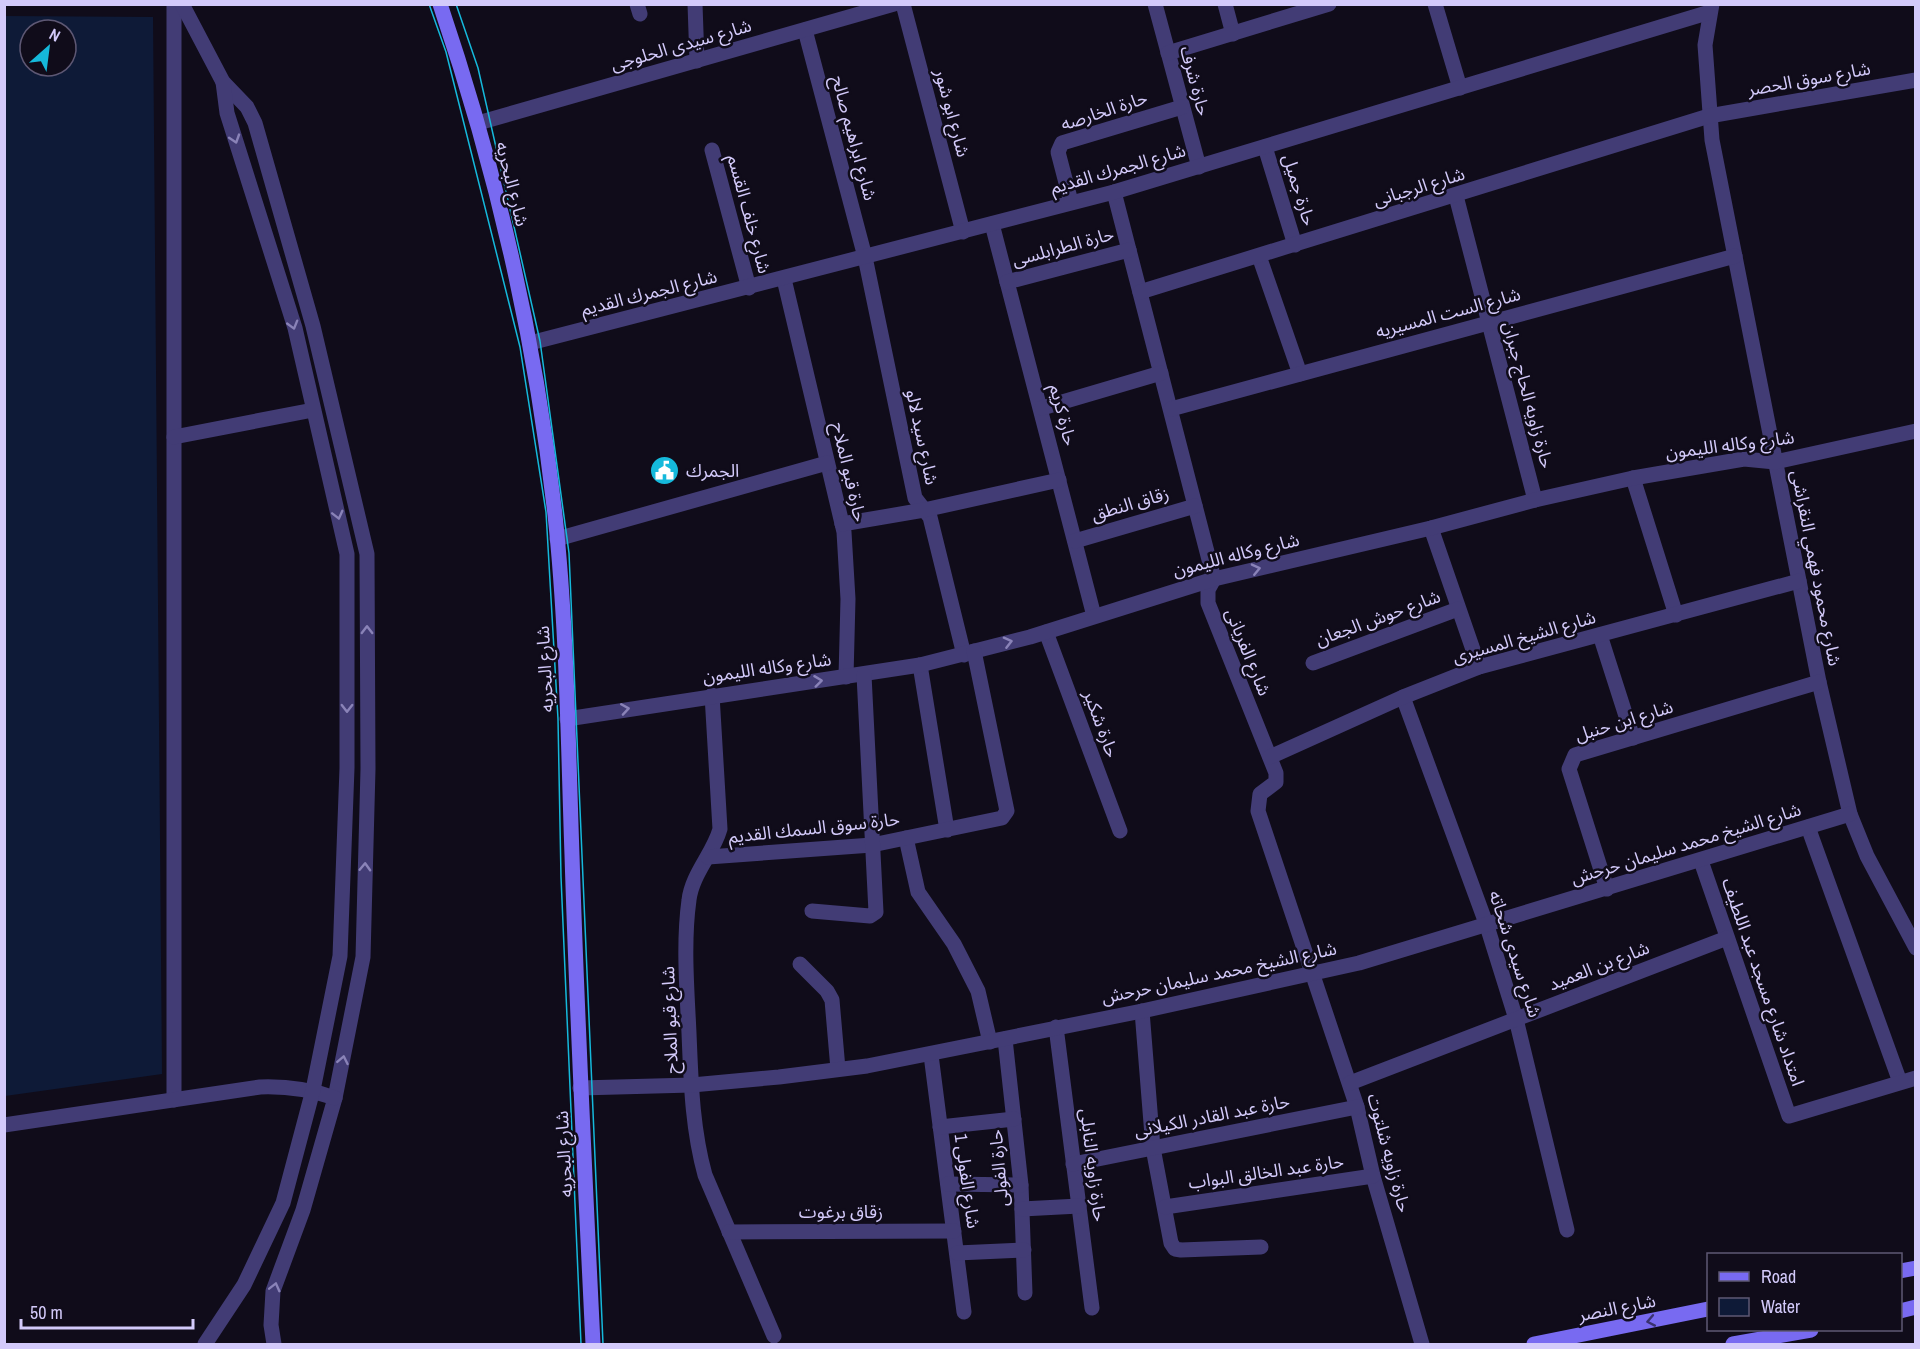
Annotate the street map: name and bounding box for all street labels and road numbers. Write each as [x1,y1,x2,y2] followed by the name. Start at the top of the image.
[607,12,755,79] street label: شارع سيدى الحلوجى
[1174,43,1217,119] street label: حارة شرف
[1744,55,1873,104] street label: شارع سوق الحصر
[927,65,976,160] street label: شارع ابو شور
[824,73,883,204] street label: شارع ابراهيم صالح
[1057,85,1150,136] street label: حارة الخارصه
[1047,137,1189,202] street label: شارع الجمرك القديم
[488,139,535,229] street label: شارع البحريه
[1277,151,1322,229] street label: حارة جميل
[720,152,777,277] street label: شارع خلف القسم
[1370,161,1468,214] street label: شارع الرجبانى
[1009,221,1117,272] street label: حارة الطرابلسى
[578,263,720,323] street label: شارع الجمرك القديم
[1373,281,1524,346] street label: شارع الست المسيريه
[1496,319,1560,471] street label: حارة زاويه الحاج جبران
[1043,381,1083,449] street label: حارة كريم
[898,387,945,488] street label: شارع سيد لالو
[825,420,873,524] street label: حارة قبو الملاح
[1664,424,1796,467] street label: شارع وكاله الليمون
[1783,468,1848,668] street label: شارع محمود فهمي النقراشى
[1088,480,1172,527] street label: زقاق النطق
[1170,527,1302,584] street label: شارع وكاله الليمون
[1312,583,1445,654] street label: شارع حوش الجعان
[1218,604,1277,700] street label: شارع الفريانى
[1449,604,1599,671] street label: شارع الشيخ المسيرى
[530,625,561,713] street label: شارع البحريه
[701,646,833,691] street label: شارع وكاله الليمون
[1077,686,1125,761] street label: حارة شكير
[1572,694,1677,749] street label: شارع ابن حنبل
[1568,797,1805,892] street label: شارع الشيخ محمد سليمان حرحش
[727,806,901,850] street label: حارة سوق السمك القديم
[1714,874,1811,1090] street label: امتداد شارع مسجد عبد اللطيف
[1481,887,1548,1021] street label: شارع سيدى شحاته
[1099,935,1339,1012] street label: شارع الشيخ محمد سليمان حرحش
[1545,935,1654,998] street label: شارع بن العميد
[655,966,686,1074] street label: شارع قبو الملاح
[1132,1088,1292,1143] street label: حارة عبد القادر الكيلانى
[1362,1091,1417,1215] street label: حارة زاويه شلتوت
[1074,1107,1113,1223] street label: حارة زاويه النابلى
[549,1110,580,1198] street label: شارع البحريه
[983,1128,1014,1208] street label: حارة الفولى
[946,1132,987,1230] street label: شارع الفولى 1
[1187,1148,1345,1195] street label: حارة عبد الخالق البواب
[799,1199,883,1224] street label: زقاق برغوت
[1575,1288,1658,1329] street label: شارع النصر

